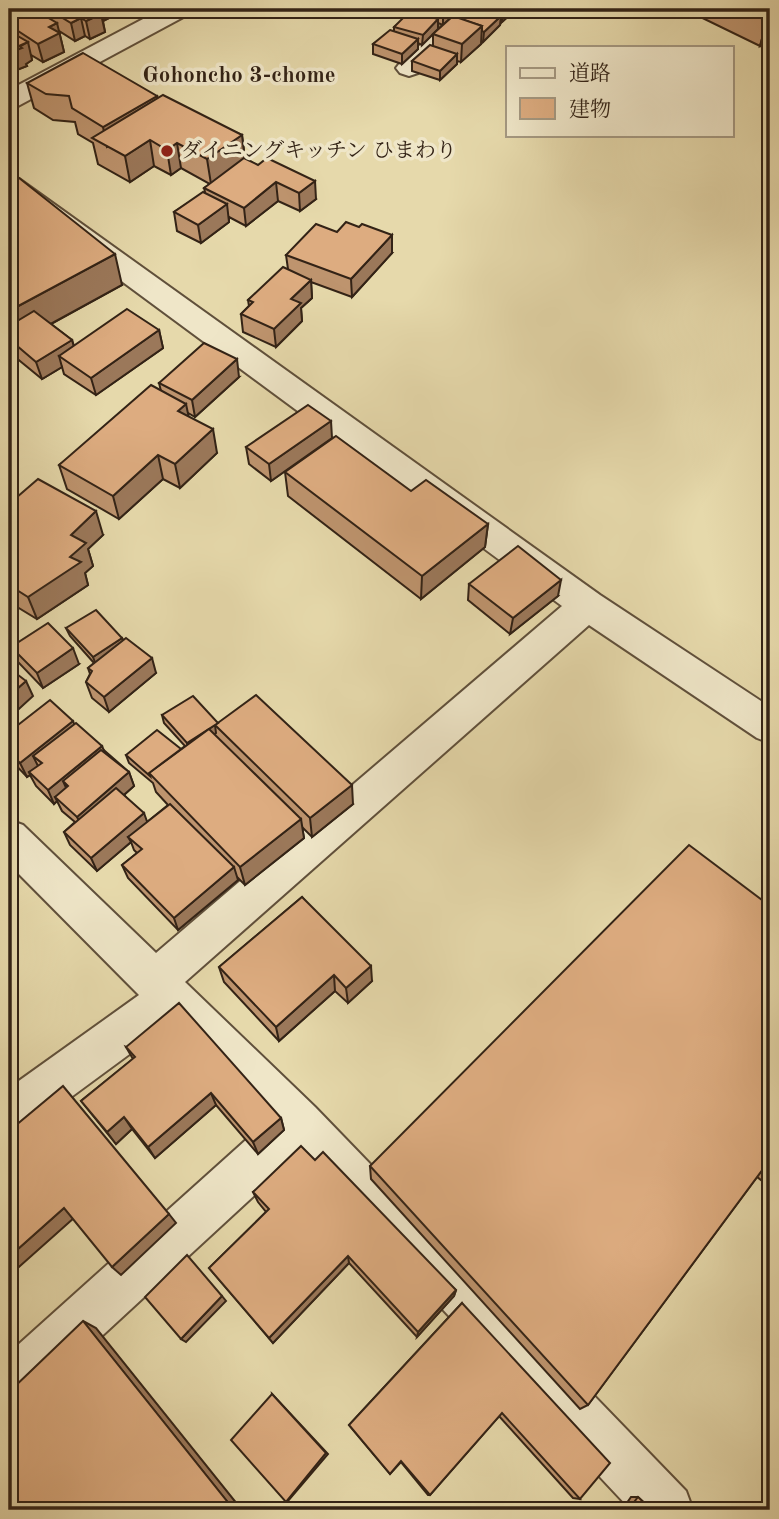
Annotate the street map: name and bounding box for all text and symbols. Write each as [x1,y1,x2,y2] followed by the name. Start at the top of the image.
[506,46,734,136] legend
[569,62,611,85] text: 道路
[142,64,336,87] district label: Gohoncho 3-chome
[569,98,611,121] text: 建物
[181,140,457,162] place label: ダイニングキッチン ひまわり
[159,143,175,159] marker: ダイニングキッチン ひまわり

